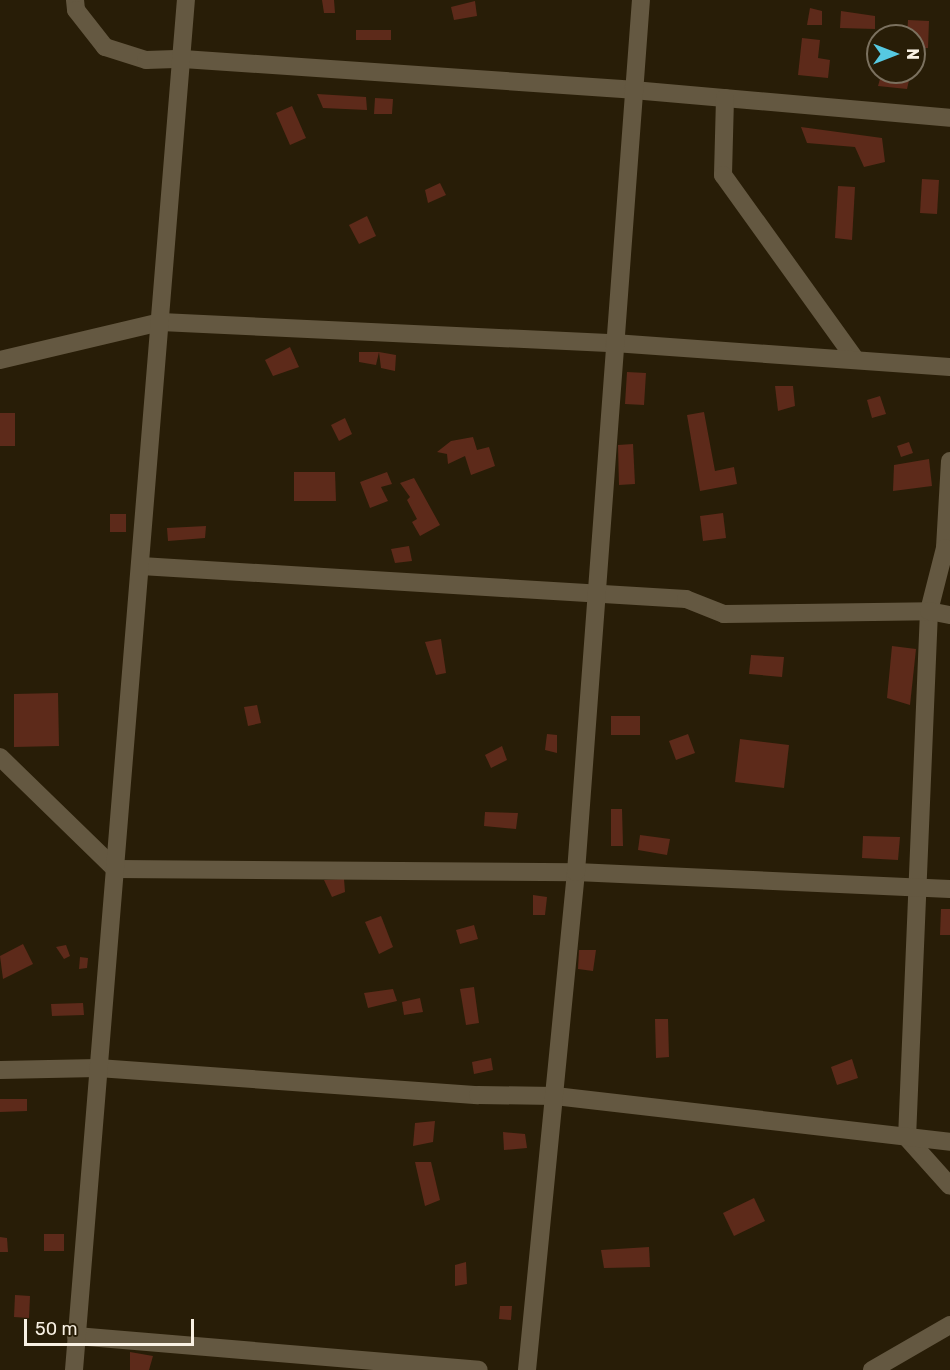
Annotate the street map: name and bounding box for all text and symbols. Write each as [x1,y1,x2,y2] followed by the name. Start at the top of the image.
[866,24,926,84] north arrow
[903,48,922,60] text: N
[27,1307,196,1345] scale bar
[35,1318,78,1340] text: 50 m

